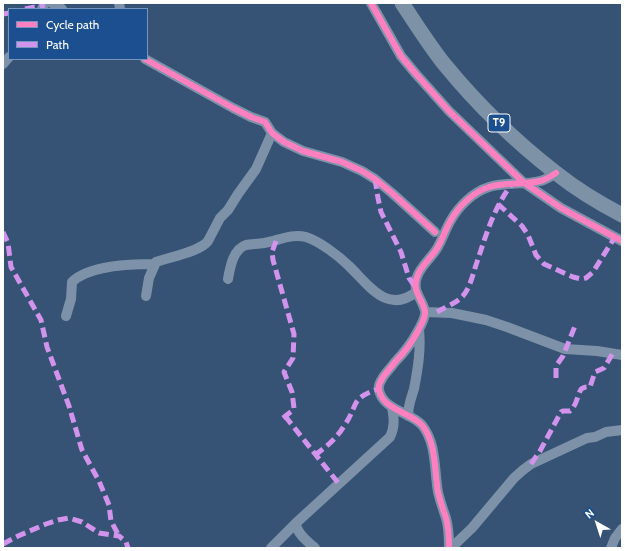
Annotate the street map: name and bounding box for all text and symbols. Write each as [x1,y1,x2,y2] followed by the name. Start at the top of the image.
[8,8,148,60] legend
[46,17,99,32] text: Cycle path
[46,37,69,52] text: Path
[488,114,510,132] road number: T9
[577,503,617,543] north arrow
[582,506,597,522] text: N

